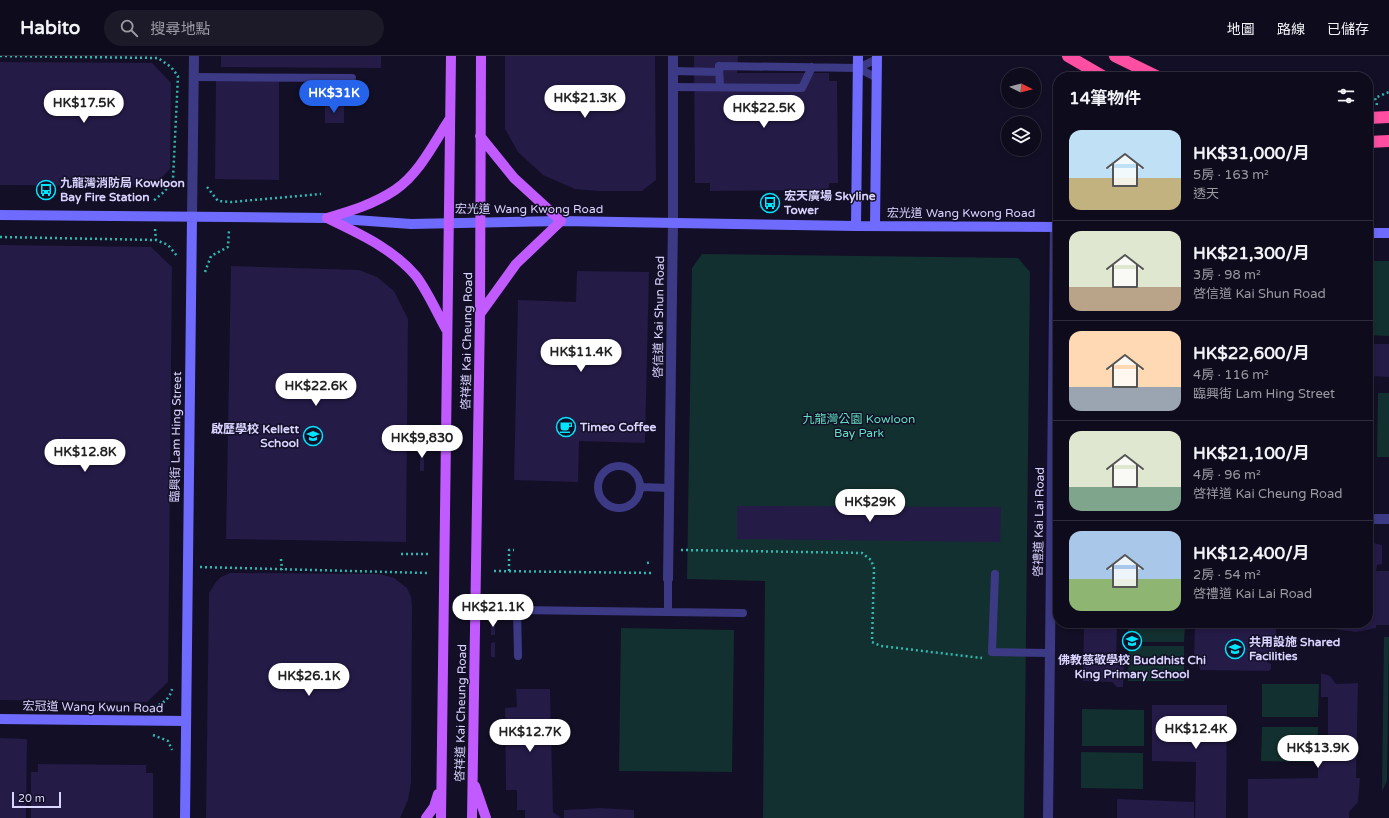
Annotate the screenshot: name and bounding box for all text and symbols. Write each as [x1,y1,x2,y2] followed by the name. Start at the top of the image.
[104,10,384,46] search box
[20,17,80,39] text: Habito
[118,17,140,39] icon: search
[150,20,210,38] text: 搜尋地點
[1227,21,1255,38] text: 地圖
[1277,21,1305,38] text: 路線
[1327,21,1369,38] text: 已儲存
[1001,68,1041,108] north arrow
[1001,68,1041,156] map controls
[301,80,367,114] pin: HK$31K
[308,85,360,101] text: HK$31K
[544,85,626,119] pin: HK$21.3K
[1335,85,1357,107] icon: filters
[1069,88,1141,109] text: 14筆物件
[43,90,125,124] pin: HK$17.5K
[553,90,617,106] text: HK$21.3K
[53,95,115,111] text: HK$17.5K
[723,95,805,129] pin: HK$22.5K
[732,100,796,116] text: HK$22.5K
[1001,116,1041,156] button: layers
[1193,143,1310,164] text: HK$31,000/月
[1101,146,1149,194] icon: home
[1193,167,1269,183] text: 5房 · 163 m²
[60,176,185,205] place label: 九龍灣消防局 Kowloon Bay Fire Station
[35,179,57,201] bus stop icon: 九龍灣消防局 Kowloon Bay Fire Station
[1193,186,1219,202] text: 透天
[783,189,876,217] place label: 宏天廣場 Skyline Tower
[759,192,781,214] bus stop icon: 宏天廣場 Skyline Tower
[455,202,603,216] street label: 宏光道 Wang Kwong Road
[887,206,1035,220] street label: 宏光道 Wang Kwong Road
[1193,243,1310,264] text: HK$21,300/月
[1101,247,1149,295] icon: home
[651,256,667,378] street label: 啓信道 Kai Shun Road
[1193,267,1261,283] text: 3房 · 98 m²
[459,272,475,410] street label: 啓祥道 Kai Cheung Road
[1193,286,1326,302] text: 啓信道 Kai Shun Road
[540,339,622,373] pin: HK$11.4K
[1193,343,1310,364] text: HK$22,600/月
[550,344,612,360] text: HK$11.4K
[1101,347,1149,395] icon: home
[1193,367,1269,383] text: 4房 · 116 m²
[168,371,184,503] street label: 臨興街 Lam Hing Street
[275,373,357,407] pin: HK$22.6K
[284,378,348,394] text: HK$22.6K
[1193,386,1335,402] text: 臨興街 Lam Hing Street
[803,412,915,440] park label: 九龍灣公園 Kowloon Bay Park
[555,416,577,438] cafe icon: Timeo Coffee
[579,420,657,434] place label: Timeo Coffee
[211,422,299,450] place label: 啟歷學校 Kellett School
[302,425,324,447] school or university icon: 啟歷學校 Kellett School
[381,425,463,459] pin: HK$9,830
[391,430,453,446] text: HK$9,830
[44,439,126,473] pin: HK$12.8K
[1193,443,1310,464] text: HK$21,100/月
[53,444,117,460] text: HK$12.8K
[1101,447,1149,495] icon: home
[1031,467,1047,577] street label: 啓禮道 Kai Lai Road
[1193,467,1261,483] text: 4房 · 96 m²
[1193,486,1342,502] text: 啓祥道 Kai Cheung Road
[837,489,903,523] pin: HK$29K
[844,494,896,510] text: HK$29K
[1193,543,1310,564] text: HK$12,400/月
[1101,547,1149,595] icon: home
[1193,567,1261,583] text: 2房 · 54 m²
[1193,586,1312,602] text: 啓禮道 Kai Lai Road
[452,594,534,628] pin: HK$21.1K
[461,599,525,615] text: HK$21.1K
[1121,630,1143,652] school or university icon: 佛教慈敬學校 Buddhist Chi King Primary School
[1249,635,1340,663] place label: 共用設施 Shared Facilities
[1224,638,1246,660] school or university icon: 共用設施 Shared Facilities
[453,644,469,782] street label: 啓祥道 Kai Cheung Road
[1058,653,1206,682] place label: 佛教慈敬學校 Buddhist Chi King Primary School
[268,663,350,697] pin: HK$26.1K
[277,668,341,684] text: HK$26.1K
[22,699,164,715] street label: 宏冠道 Wang Kwun Road
[1155,716,1237,750] pin: HK$12.4K
[489,719,571,753] pin: HK$12.7K
[1165,721,1227,737] text: HK$12.4K
[499,724,562,740] text: HK$12.7K
[1277,735,1359,769] pin: HK$13.9K
[1286,740,1350,756] text: HK$13.9K
[12,790,61,809] scale bar
[18,792,45,805] text: 20 m

